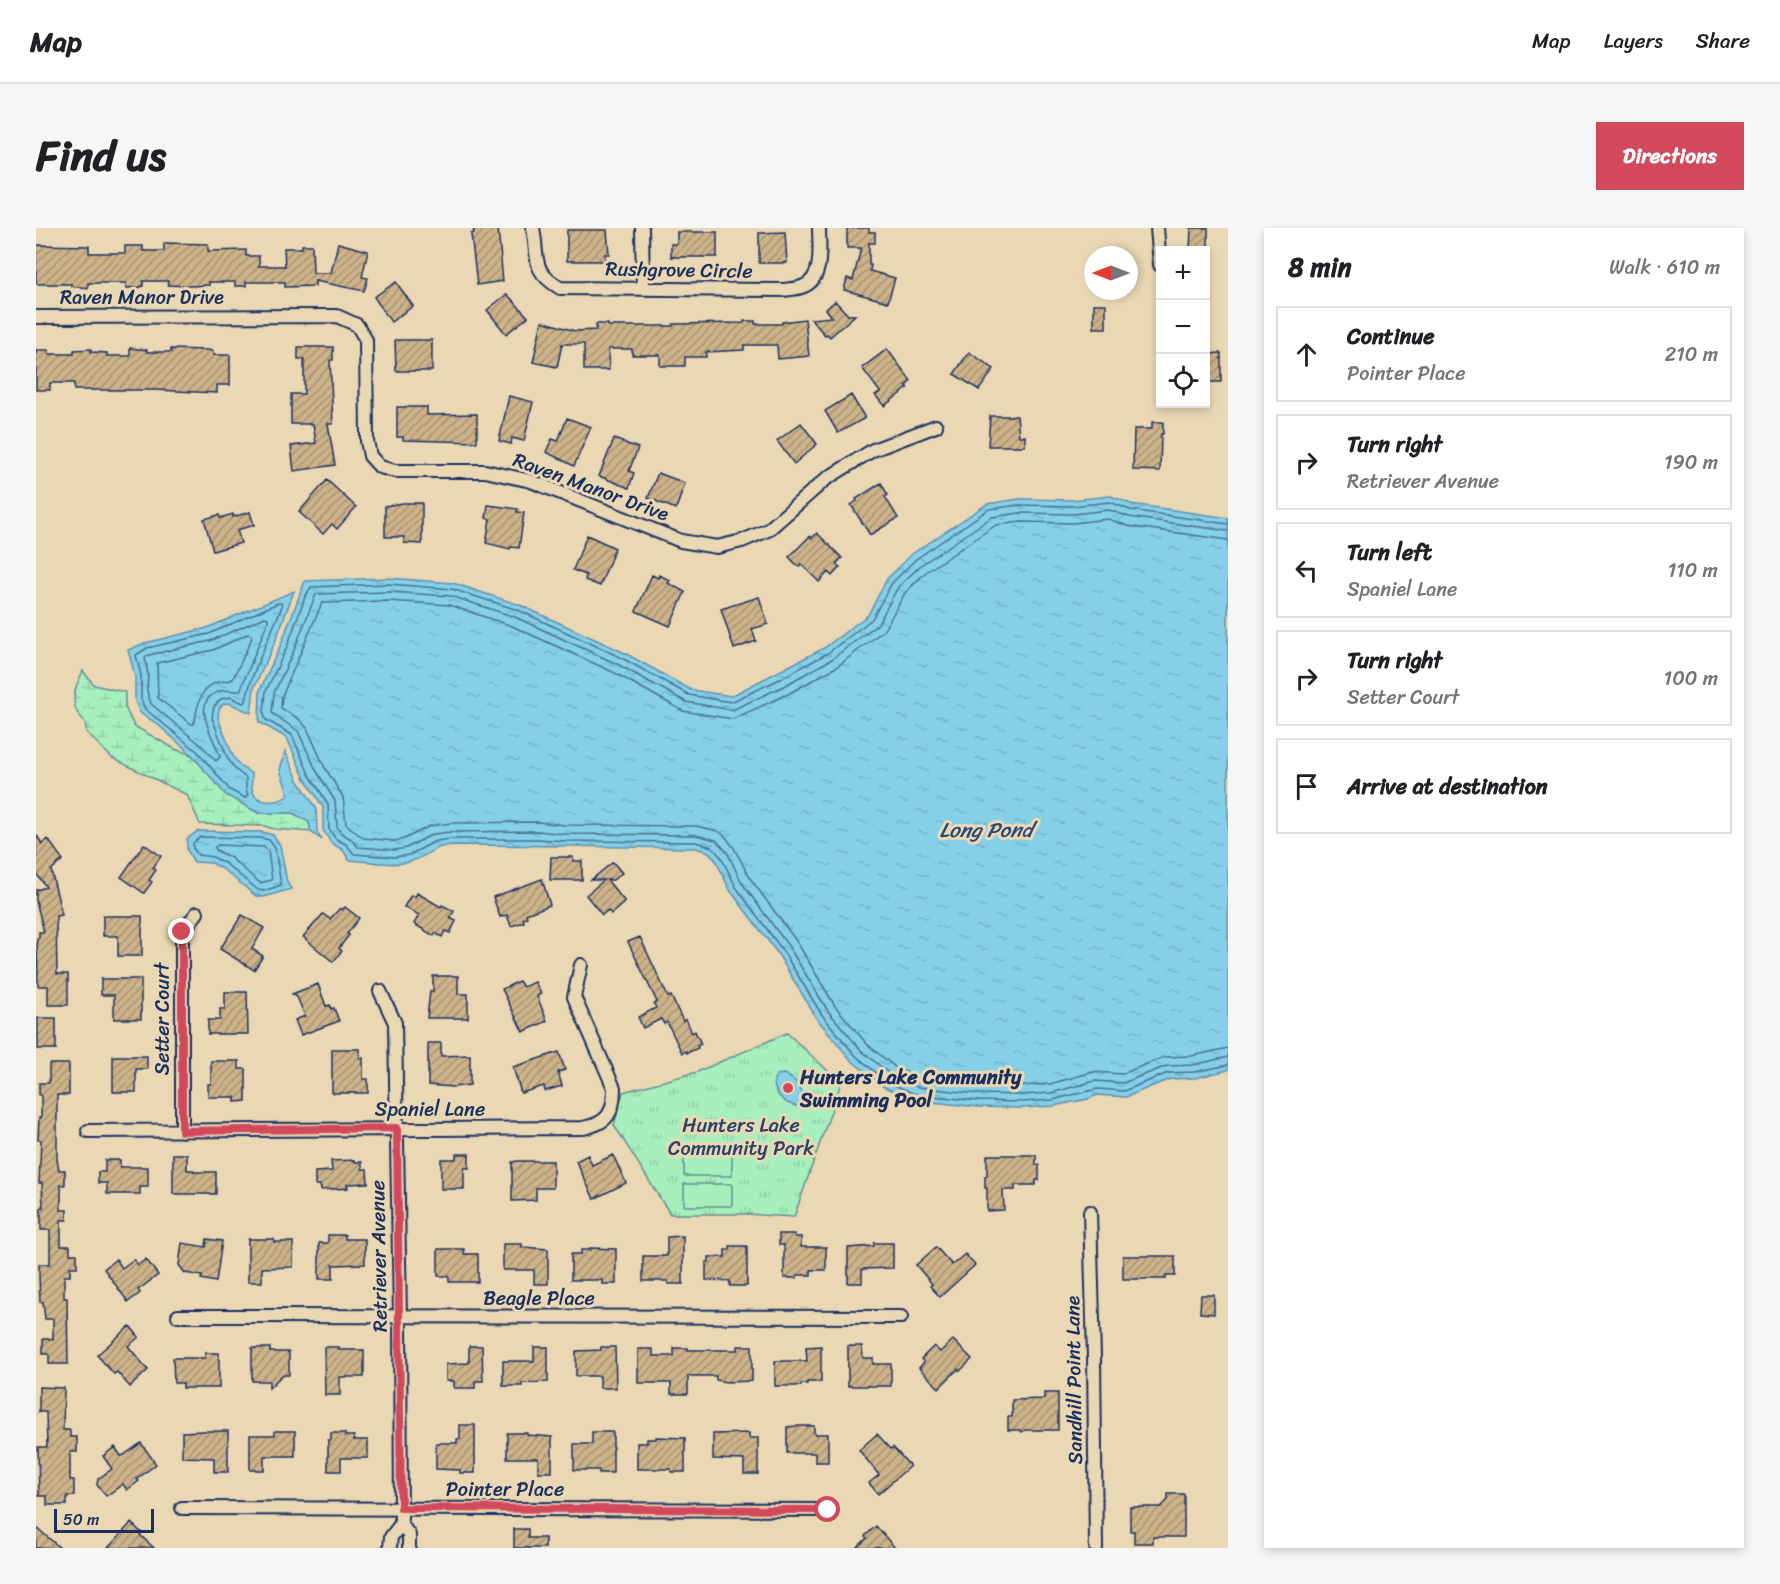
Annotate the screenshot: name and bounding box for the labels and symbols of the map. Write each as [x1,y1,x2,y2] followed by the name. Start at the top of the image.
[1084,246,1138,300] north arrow
[605,251,753,289] street label: Rushgrove Circle
[60,280,224,315] street label: Raven Manor Drive
[508,443,674,532] street label: Raven Manor Drive
[939,811,1039,849] water label: Long Pond
[168,918,194,944] route end
[145,962,180,1075] street label: Setter Court
[799,1060,1022,1118] place label: Hunters Lake Community Swimming Pool
[781,1081,795,1095] marker: Hunters Lake Community Swimming Pool
[375,1092,485,1127] street label: Spaniel Lane
[668,1108,814,1166] park label: Hunters Lake Community Park
[360,1180,398,1332] street label: Retriever Avenue
[483,1281,595,1316] street label: Beagle Place
[1055,1295,1093,1465] street label: Sandhill Point Lane
[446,1472,564,1507] street label: Pointer Place
[814,1496,840,1522] route start
[54,1506,154,1534] scale bar

